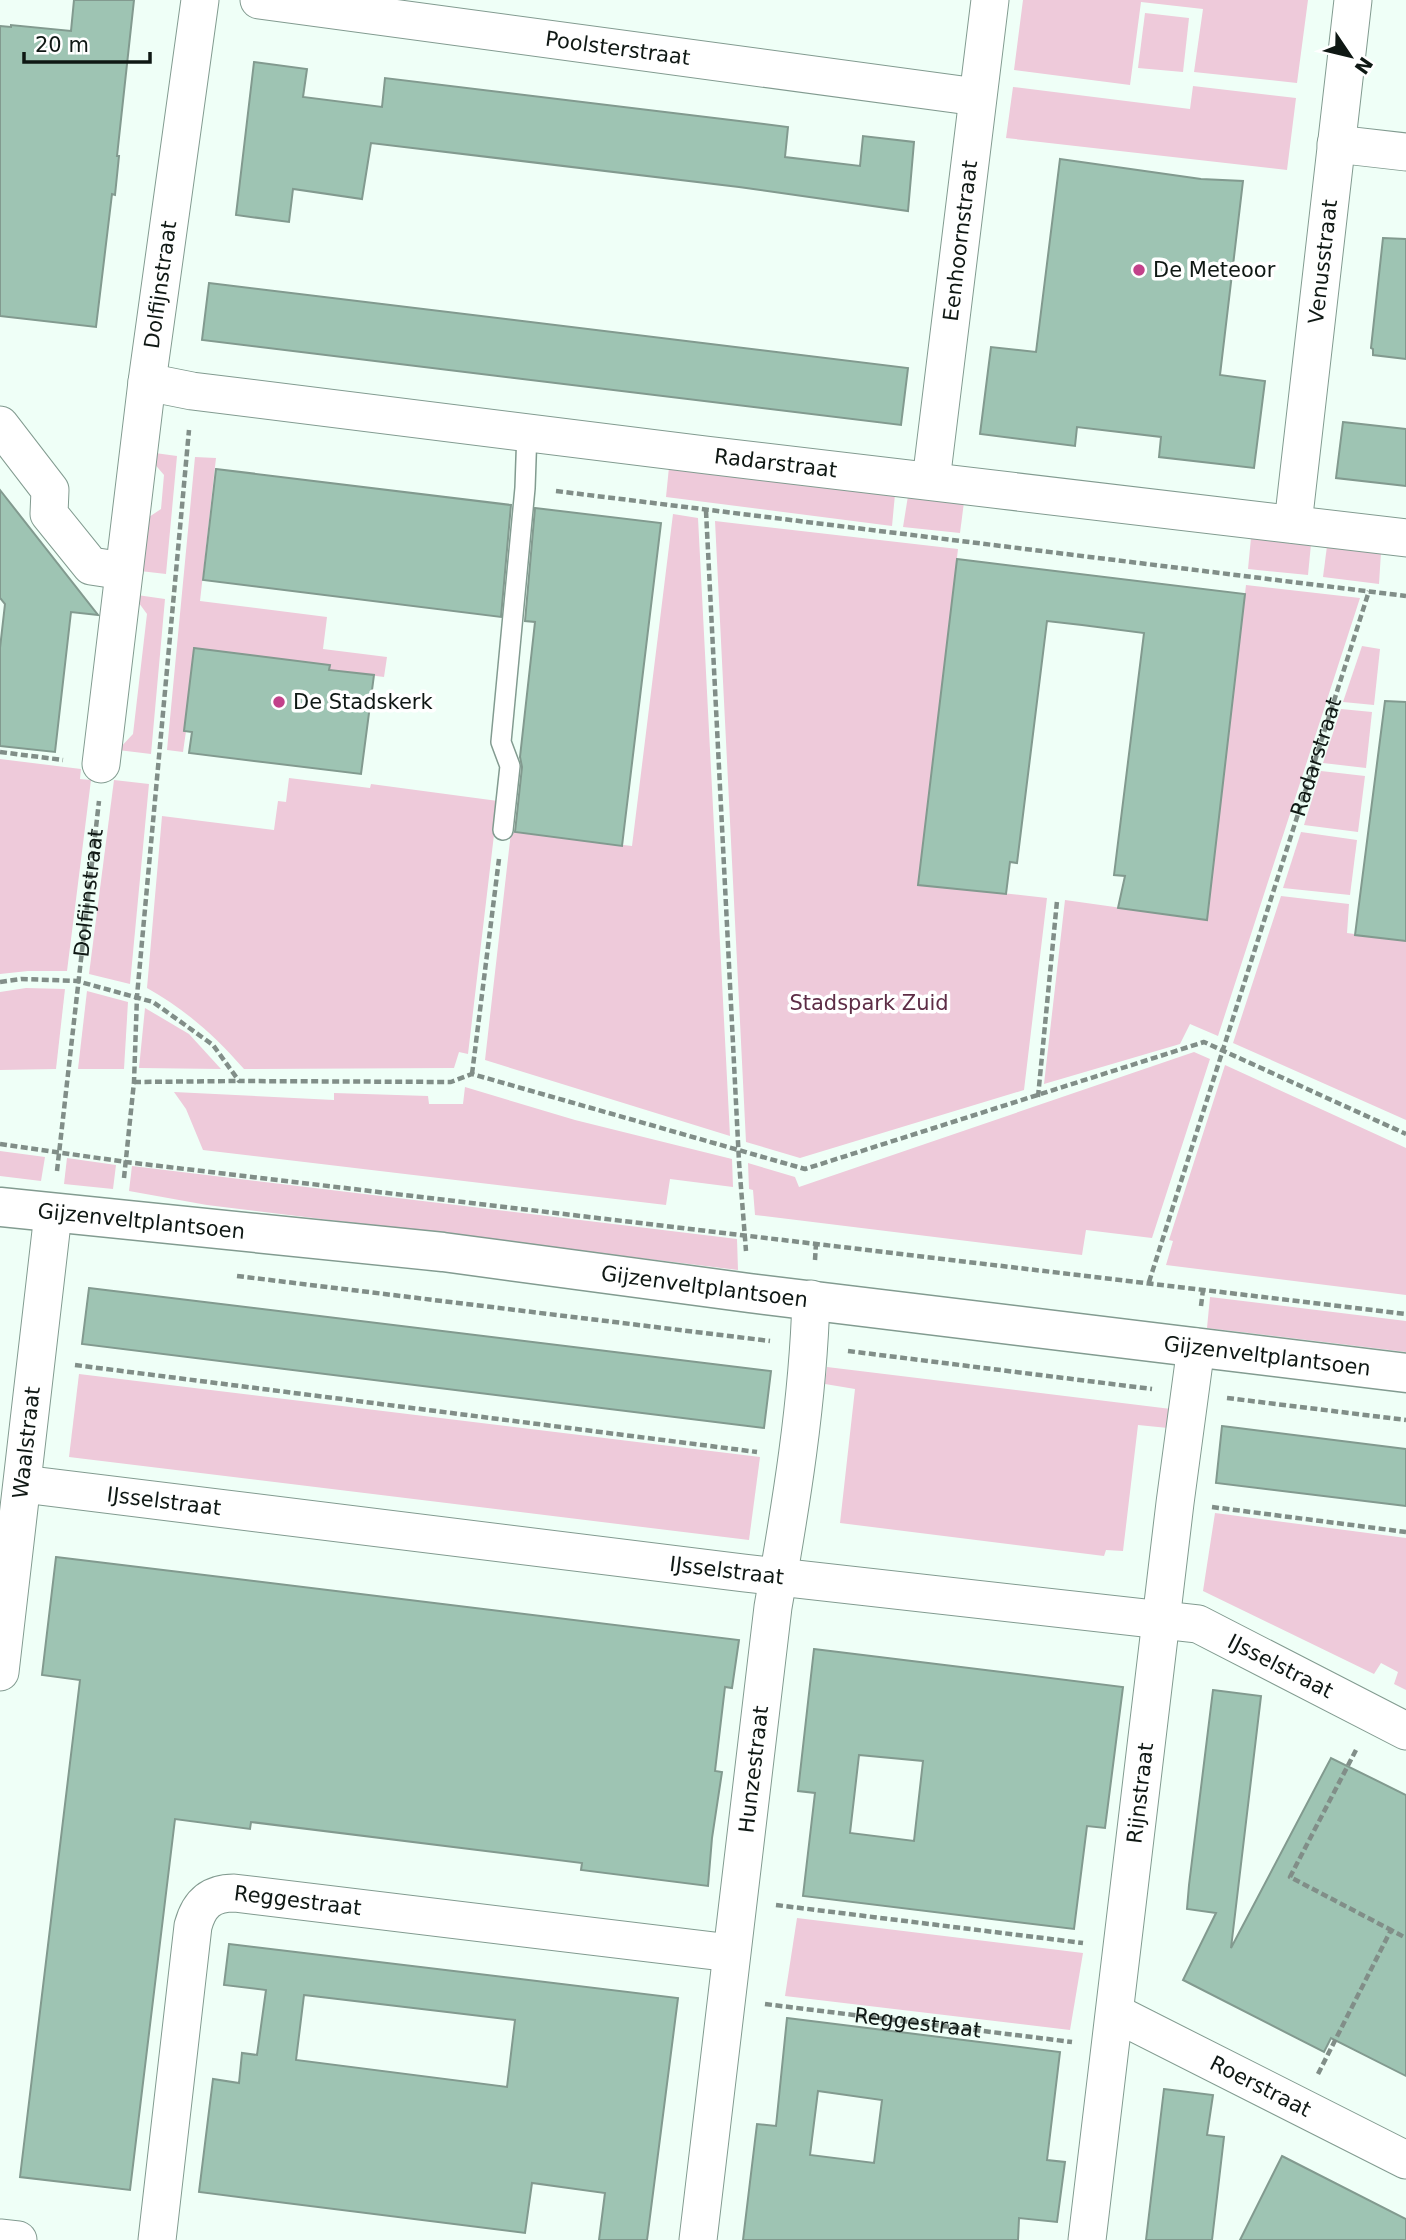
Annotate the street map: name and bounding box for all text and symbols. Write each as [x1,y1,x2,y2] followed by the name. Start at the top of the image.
[24,21,150,65] scale bar
[1315,21,1385,91] north arrow
[544,27,692,70] street label: Poolsterstraat
[35,33,89,57] text: 20 m
[1350,53,1377,79] text: N
[939,159,982,323] street label: Eenhoornstraat
[1304,198,1342,325] street label: Venusstraat
[140,219,181,350] street label: Dolfijnstraat
[1153,258,1276,282] place label: De Meteoor
[1131,262,1147,278] marker: De Meteoor
[713,444,838,482] street label: Radarstraat
[293,690,433,714] place label: De Stadskerk
[271,694,287,710] marker: De Stadskerk
[1286,694,1346,820] street label: Radarstraat
[69,827,108,958] street label: Dolfijnstraat
[789,991,949,1015] park label: Stadspark Zuid
[36,1199,246,1244] street label: Gijzenveltplantsoen
[600,1261,809,1312] street label: Gijzenveltplantsoen
[1162,1332,1372,1381] street label: Gijzenveltplantsoen
[8,1385,45,1500] street label: Waalstraat
[105,1482,222,1520] street label: IJsselstraat
[668,1552,785,1589] street label: IJsselstraat
[1224,1629,1337,1703] street label: IJsselstraat
[734,1704,773,1834] street label: Hunzestraat
[1122,1741,1158,1845] street label: Rijnstraat
[233,1881,363,1920] street label: Reggestraat
[853,2003,983,2043] street label: Reggestraat
[1206,2051,1315,2122] street label: Roerstraat

